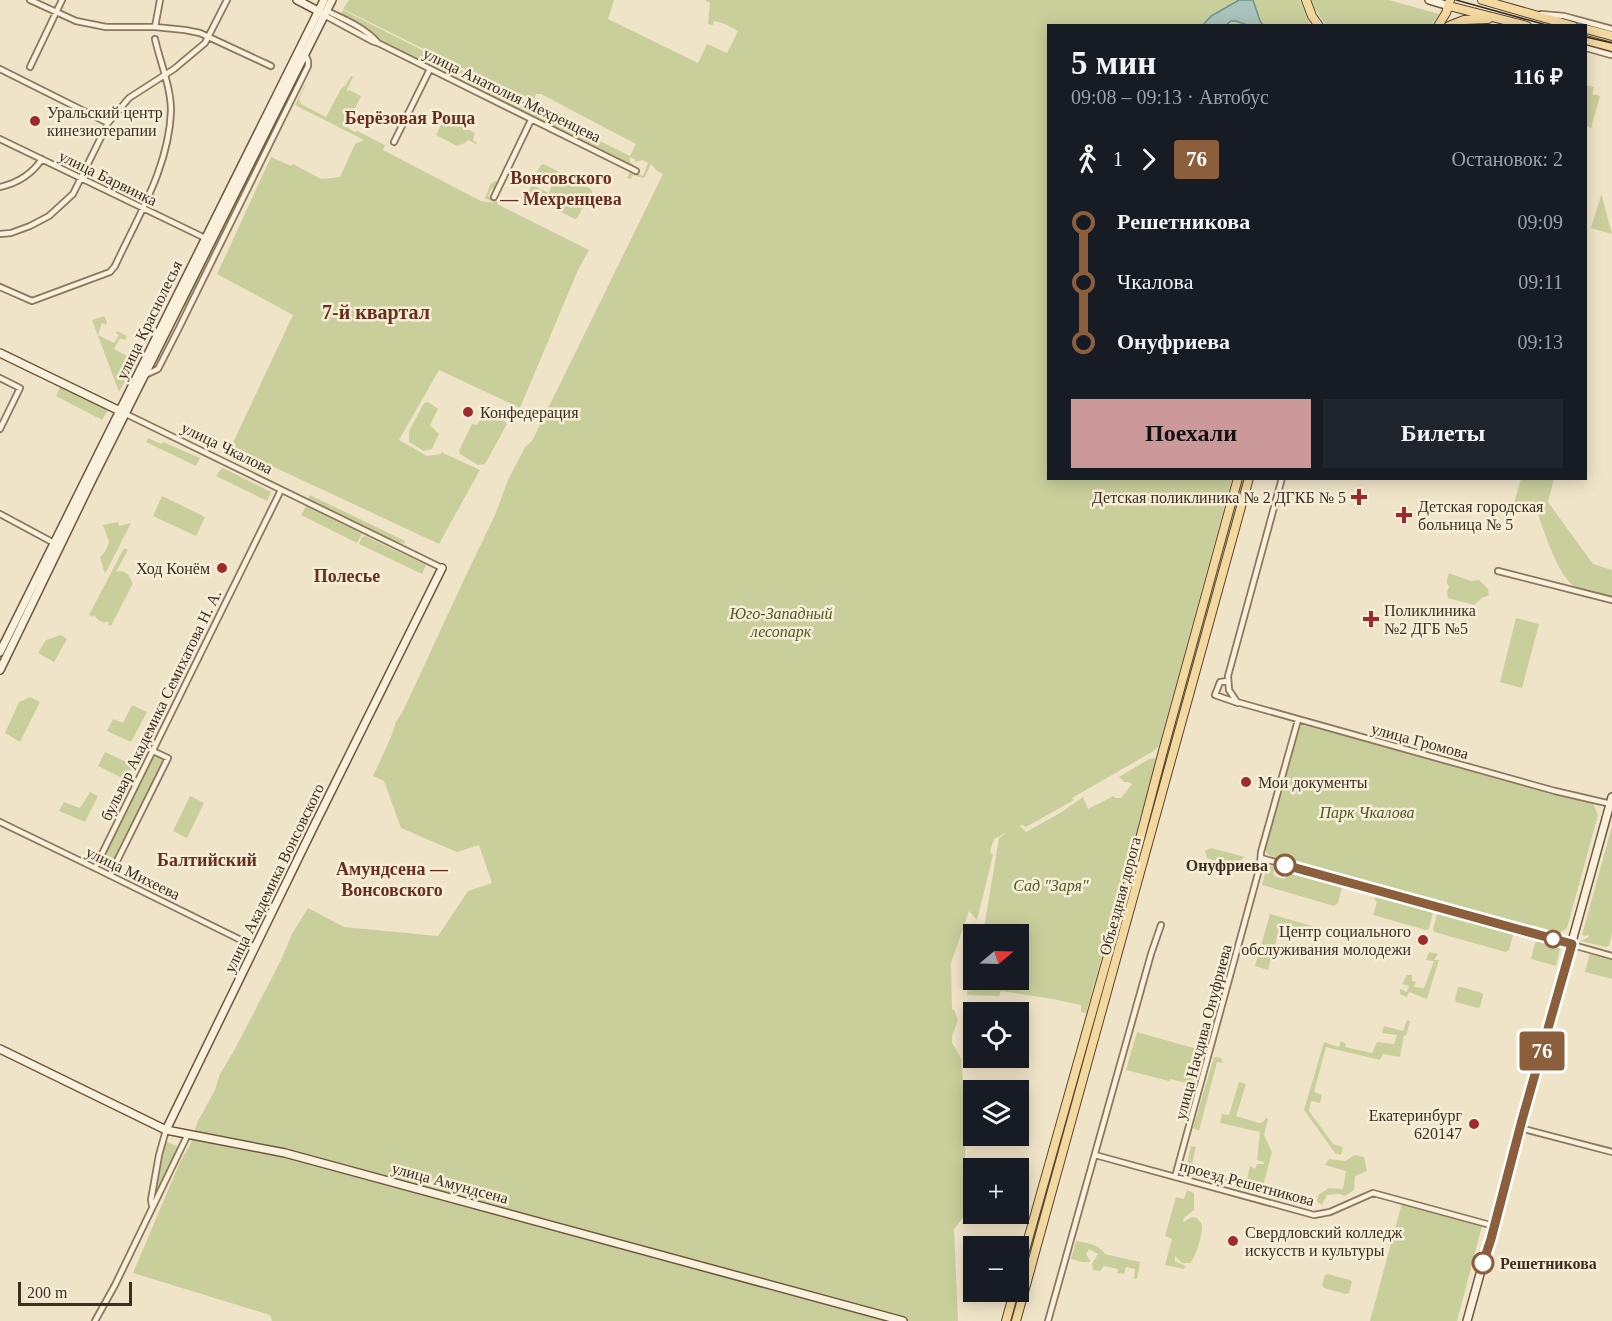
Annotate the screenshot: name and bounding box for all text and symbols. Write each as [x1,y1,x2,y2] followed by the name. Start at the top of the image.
[420,45,604,146] street label: улица Анатолия Мехренцева
[1071,45,1156,81] text: 5 мин
[1513,64,1563,89] text: 116 ₽
[1071,86,1269,108] text: 09:08 – 09:13 · Автобус
[47,104,163,140] place label: Уральский центр кинезиотерапии
[345,108,475,128] district label: Берёзовая Роща
[28,114,42,128] marker: Уральский центр кинезиотерапии
[1071,143,1104,176] icon: walk
[1132,143,1165,176] icon: forward
[56,147,160,210] street label: улица Барвинка
[1186,147,1207,171] text: 76
[1113,148,1123,170] text: 1
[1452,148,1563,170] text: Остановок: 2
[499,168,622,209] district label: Вонсовского — Мехренцева
[1117,209,1250,234] text: Решетникова
[1517,211,1563,233] text: 09:09
[113,257,186,383] street label: улица Краснолесья
[1117,269,1193,294] text: Чкалова
[1518,271,1563,293] text: 09:11
[322,301,430,324] district label: 7-й квартал
[1117,329,1230,354] text: Онуфриева
[1517,331,1563,353] text: 09:13
[1071,399,1311,468] button: Поехали
[1323,399,1563,468] button: Билеты
[480,404,579,422] place label: Конфедерация
[461,405,475,419] marker: Конфедерация
[178,419,275,478] street label: улица Чкалова
[1350,488,1368,506] marker: Детская поликлиника № 2 ДГКБ № 5
[1092,489,1346,507] place label: Детская поликлиника № 2 ДГКБ № 5
[1418,498,1544,534] place label: Детская городская больница № 5
[1395,506,1413,524] marker: Детская городская больница № 5
[136,560,210,578] place label: Ход Конём
[215,561,229,575] marker: Ход Конём
[314,566,380,586] district label: Полесье
[98,587,225,824] street label: бульвар Академика Семихатова Н. А.
[1384,602,1476,638] place label: Поликлиника №2 ДГБ №5
[729,605,832,641] park label: Юго-Западный лесопарк
[1362,610,1380,628] marker: Поликлиника №2 ДГБ №5
[1369,720,1471,763] street label: улица Громова
[1258,774,1368,792] place label: Мои документы
[1239,775,1253,789] marker: Мои документы
[221,781,328,976] street label: улица Академика Вонсовского
[1318,804,1415,822] park label: Парк Чкалова
[1096,835,1145,957] street label: Объездная дорога
[83,843,183,904] street label: улица Михеева
[157,850,257,870] district label: Балтийский
[1274,854,1296,876] marker: Онуфриева
[1186,857,1268,875] place label: Онуфриева
[336,859,449,900] district label: Амундсена — Вонсовского
[1013,877,1089,895] park label: Сад "Заря"
[1241,923,1411,959] place label: Центр социального обслуживания молодежи
[963,924,1029,990] north arrow
[963,924,1029,1302] map controls
[1544,930,1562,948] unlabelled marker
[1416,933,1430,947] marker: Центр социального обслуживания молодежи
[1171,942,1236,1122] street label: улица Начдива Онуфриева
[963,1002,1029,1068] button: locate
[1515,1032,1569,1070] line badge: 76
[1532,1039,1553,1063] text: 76
[963,1080,1029,1146] button: layers
[1369,1107,1462,1142] place label: Екатеринбург 620147
[1467,1117,1481,1131] marker: Екатеринбург 620147
[1177,1157,1316,1210] street label: проезд Решетникова
[963,1158,1029,1224] button: +
[390,1159,510,1208] street label: улица Амундсена
[1245,1224,1403,1260] place label: Свердловский колледж искусств и культуры
[1226,1234,1240,1248] marker: Свердловский колледж искусств и культуры
[963,1236,1029,1302] button: −
[1472,1252,1494,1274] marker: Решетникова
[1500,1255,1597,1272] place label: Решетникова
[18,1279,132,1306] scale bar
[27,1284,67,1301] text: 200 m

